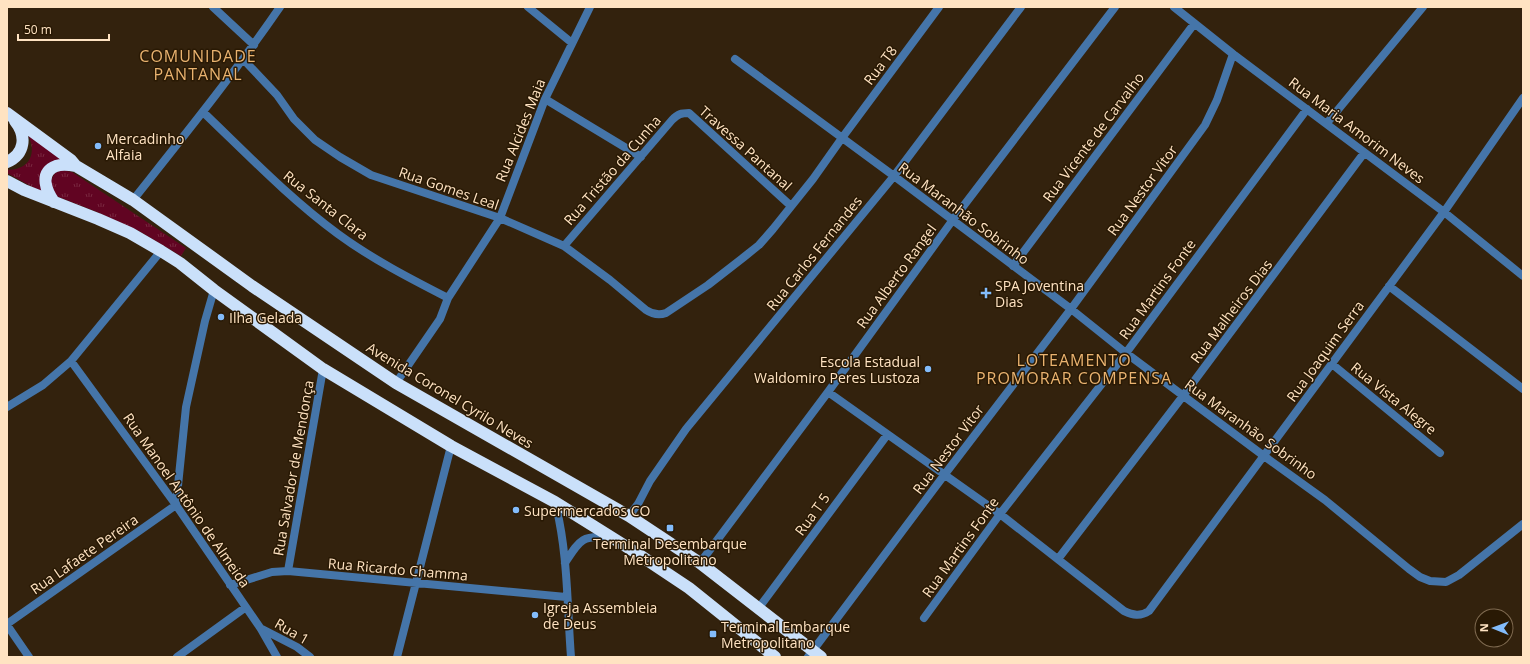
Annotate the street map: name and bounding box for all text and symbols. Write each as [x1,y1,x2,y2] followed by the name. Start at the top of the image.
[18,16,109,42] scale bar
[24,21,52,38] text: 50 m
[859,42,901,88] street label: Rua T8
[139,45,257,85] district label: COMUNIDADE PANTANAL
[1038,68,1148,206] street label: Rua Vicente de Carvalho
[1285,73,1429,188] street label: Rua Maria Amorim Neves
[491,76,549,184] street label: Rua Alcides Maia
[696,101,796,195] street label: Travessa Pantanal
[559,111,665,229] street label: Rua Tristão da Cunha
[106,129,184,164] place label: Mercadinho Alfaia
[93,141,103,151] marker: Mercadinho Alfaia
[1103,141,1181,239] street label: Rua Nestor Vitor
[895,158,1033,268] street label: Rua Maranhão Sobrinho
[396,162,502,214] street label: Rua Gomes Leal
[280,166,372,244] street label: Rua Santa Clara
[762,192,866,314] street label: Rua Carlos Fernandes
[852,220,940,332] street label: Rua Alberto Rangel
[1114,235,1200,343] street label: Rua Martins Fonte
[1186,255,1276,367] street label: Rua Malheiros Dias
[995,276,1084,311] place label: SPA Joventina Dias
[980,287,992,299] marker: SPA Joventina Dias
[1282,297,1368,405] street label: Rua Joaquim Serra
[229,308,302,327] place label: Ilha Gelada
[216,312,226,322] marker: Ilha Gelada
[363,338,537,453] street label: Avenida Coronel Cyrilo Neves
[976,349,1172,389] district label: LOTEAMENTO PROMORAR COMPENSA
[754,352,920,387] place label: Escola Estadual Waldomiro Peres Lustoza
[1347,358,1441,439] street label: Rua Vista Alegre
[923,364,933,374] marker: Escola Estadual Waldomiro Peres Lustoza
[1181,375,1321,483] street label: Rua Maranhão Sobrinho
[268,379,318,557] street label: Rua Salvador de Mendonça
[908,400,988,498] street label: Rua Nestor Vitor
[119,409,255,591] street label: Rua Manoel Antônio de Almeida
[790,489,834,539] street label: Rua T 5
[917,493,1003,601] street label: Rua Martins Fonte
[524,501,651,520] place label: Supermercados CO
[511,505,521,515] marker: Supermercados CO
[26,510,142,598] street label: Rua Lafaete Pereira
[665,523,675,533] marker: Terminal Desembarque Metropolitano
[593,534,747,569] place label: Terminal Desembarque Metropolitano
[327,553,469,585] street label: Rua Ricardo Chamma
[543,598,657,633] place label: Igreja Assembleia de Deus
[1474,608,1514,648] north arrow
[530,610,540,620] marker: Igreja Assembleia de Deus
[271,614,313,648] street label: Rua 1
[721,617,850,652] place label: Terminal Embarque Metropolitano
[1476,623,1491,632] text: N
[708,629,718,639] marker: Terminal Embarque Metropolitano

